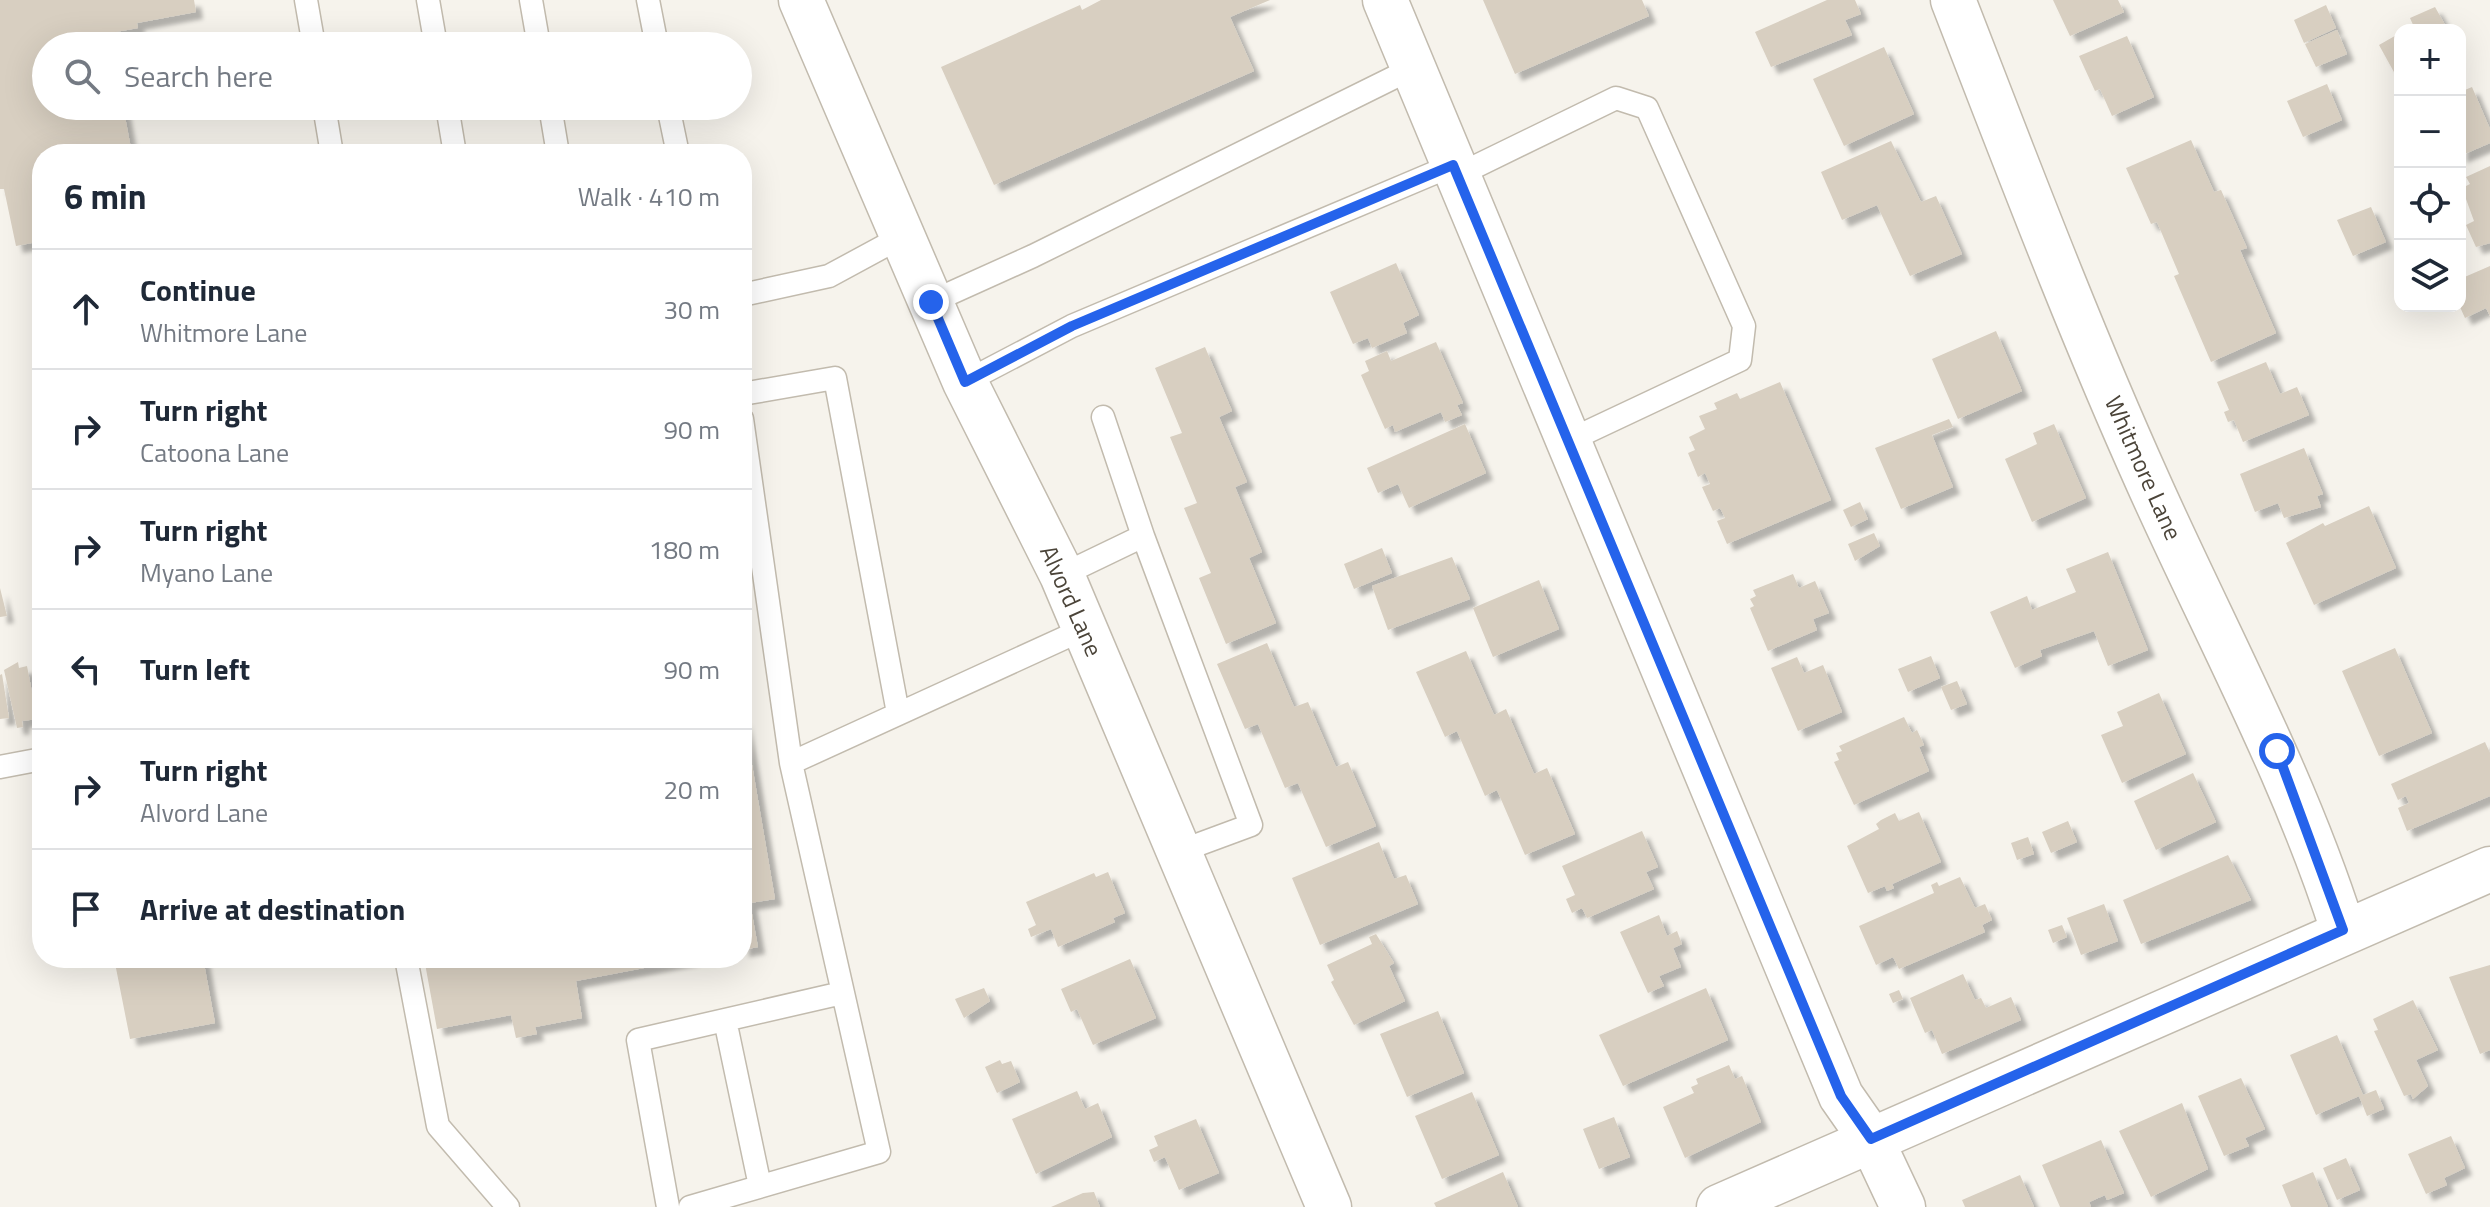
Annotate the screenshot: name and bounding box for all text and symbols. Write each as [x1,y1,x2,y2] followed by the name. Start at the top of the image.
[2394,24,2466,312] map controls
[2394,24,2466,96] button: +
[32,32,752,120] search box
[124,53,273,99] text: Search here
[60,54,104,98] icon: search
[2394,96,2466,168] button: −
[2394,168,2466,240] button: locate
[64,170,147,222] text: 6 min
[578,177,720,216] text: Walk · 410 m
[2394,240,2466,312] button: layers
[140,267,256,313] text: Continue
[913,284,949,320] route end
[64,287,108,331] icon: ahead
[663,290,720,329] text: 30 m
[140,313,307,352] text: Whitmore Lane
[140,387,268,433] text: Turn right
[2096,390,2192,546] street label: Whitmore Lane
[64,407,108,451] icon: right
[663,410,720,449] text: 90 m
[140,433,289,472] text: Catoona Lane
[140,507,268,553] text: Turn right
[64,527,108,571] icon: right
[649,530,720,569] text: 180 m
[1031,539,1112,662] street label: Alvord Lane
[140,553,273,592] text: Myano Lane
[140,646,250,692] text: Turn left
[64,647,108,691] icon: left
[663,650,720,689] text: 90 m
[2259,733,2295,769] route start
[140,747,268,793] text: Turn right
[64,767,108,811] icon: right
[663,770,720,809] text: 20 m
[140,793,268,832] text: Alvord Lane
[140,886,405,932] text: Arrive at destination
[64,887,108,931] icon: arrive

